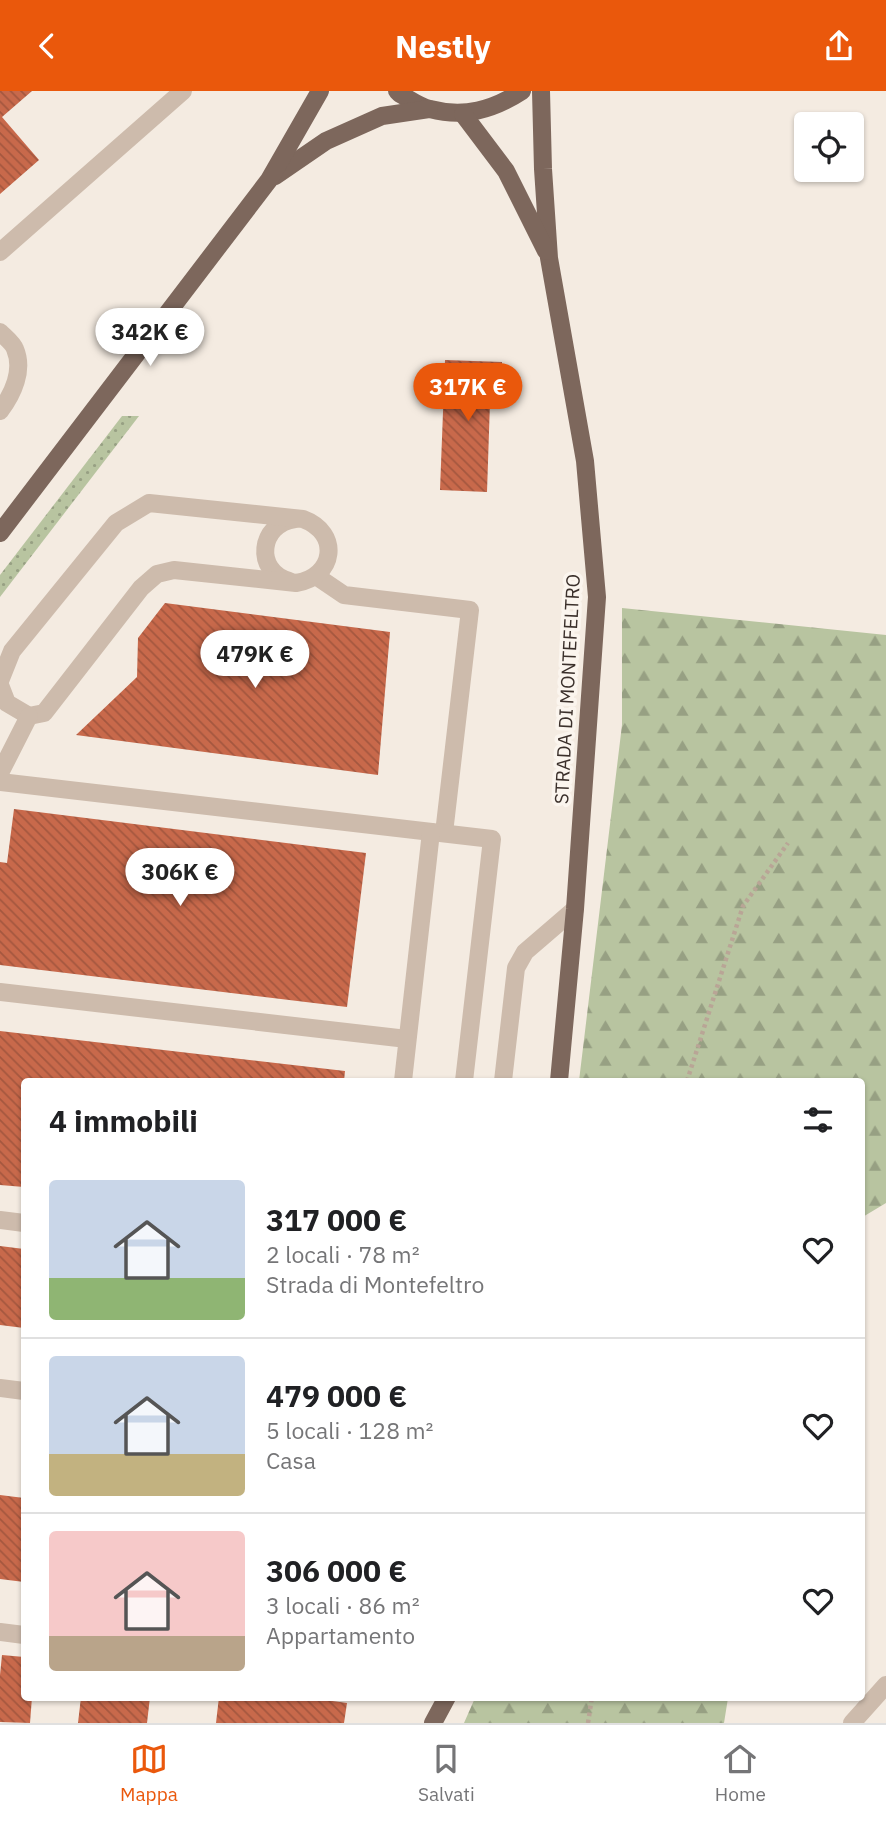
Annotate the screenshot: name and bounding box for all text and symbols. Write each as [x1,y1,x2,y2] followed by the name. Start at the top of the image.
[395,25,491,67] text: Nestly
[28,27,66,65] icon: back
[820,27,858,65] icon: share
[794,112,864,182] map controls
[794,112,864,182] button: locate
[93,309,207,368] pin: 342K €
[111,316,189,346] text: 342K €
[411,363,525,423] pin: 317K €
[429,371,507,401] text: 317K €
[549,573,585,805] street label: STRADA DI MONTEFELTRO
[198,631,312,690] pin: 479K €
[216,638,294,668] text: 479K €
[123,849,237,908] pin: 306K €
[141,856,219,886] text: 306K €
[49,1101,198,1140] text: 4 immobili
[799,1101,837,1139] icon: filters
[266,1200,407,1239] text: 317 000 €
[105,1208,189,1292] icon: home
[799,1231,837,1269] icon: heart
[266,1239,420,1269] text: 2 locali · 78 m²
[266,1269,484,1299] text: Strada di Montefeltro
[266,1376,407,1415] text: 479 000 €
[105,1384,189,1468] icon: home
[799,1407,837,1445] icon: heart
[266,1415,433,1445] text: 5 locali · 128 m²
[266,1445,316,1475] text: Casa
[266,1551,407,1590] text: 306 000 €
[105,1559,189,1643] icon: home
[799,1582,837,1620] icon: heart
[266,1590,420,1620] text: 3 locali · 86 m²
[266,1620,415,1650] text: Appartamento
[120,1740,178,1806] tab: Mappa
[418,1740,475,1806] tab: Salvati
[715,1740,766,1806] tab: Home

